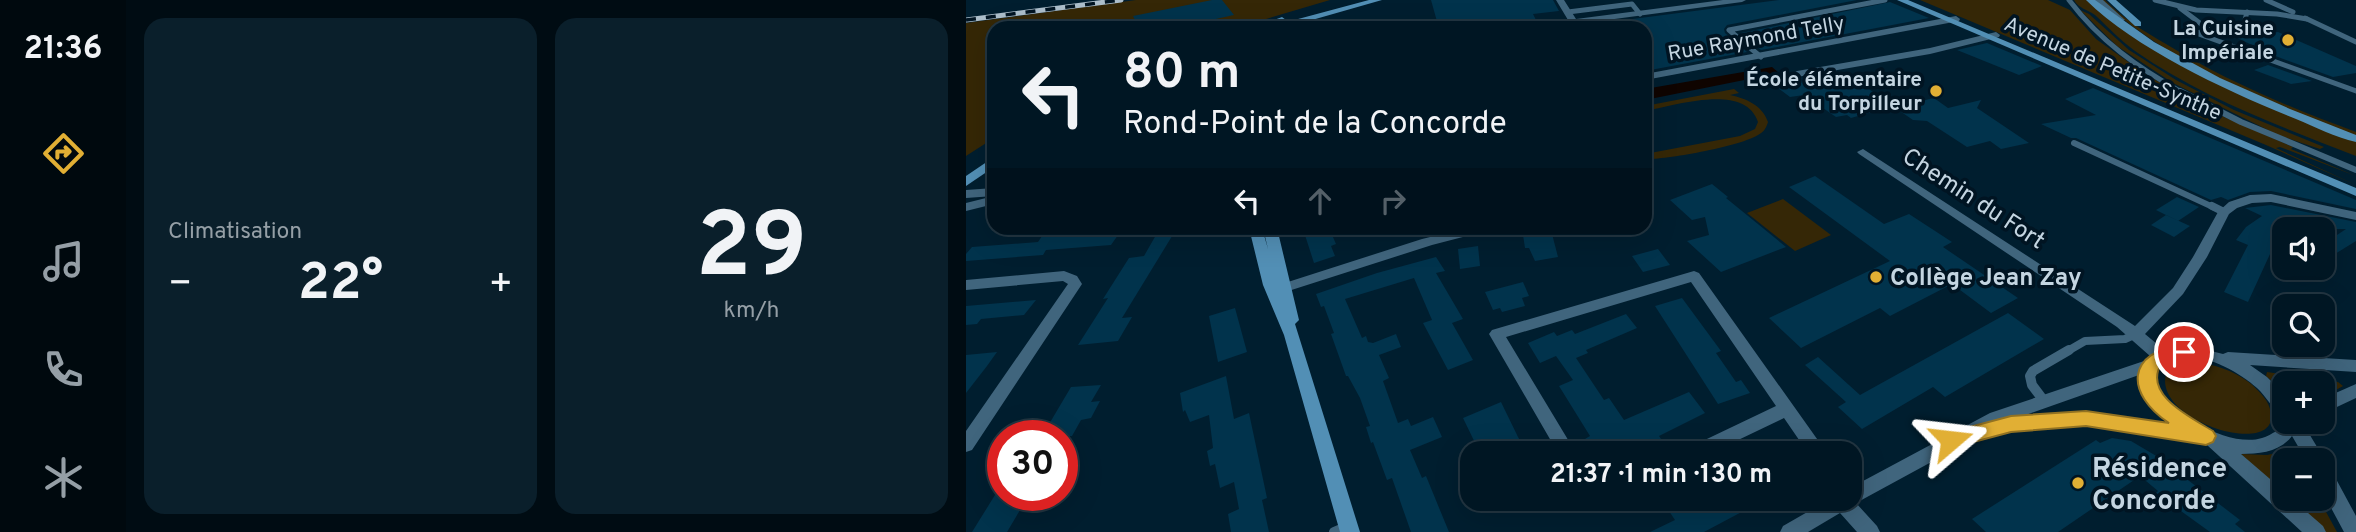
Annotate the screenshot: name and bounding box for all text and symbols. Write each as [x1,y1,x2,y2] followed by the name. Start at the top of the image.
[1666,11,1847,68] street label: Rue Raymond Telly
[2000,11,2225,127] street label: Avenue de Petite-Synthe
[2173,16,2274,67] place label: La Cuisine Impériale
[24,30,103,70] text: 21:36
[2280,32,2296,48] marker: La Cuisine Impériale
[1123,44,1240,106] text: 80 m
[1008,49,1099,140] icon: left
[1746,66,1922,118] place label: École élémentaire du Torpilleur
[1928,83,1944,99] marker: École élémentaire du Torpilleur
[1123,105,1507,145] text: Rond-Point de la Concorde
[39,129,88,178] icon: directions
[1896,142,2050,257] street label: Chemin du Fort
[1228,182,1266,220] icon: left
[1301,182,1339,220] icon: ahead
[1374,182,1412,220] icon: right
[696,194,807,309] text: 29
[2272,217,2335,511] map controls
[2272,217,2335,280] button: sound
[168,218,302,247] text: Climatisation
[39,237,88,286] icon: music
[298,252,383,318] text: 22°
[168,261,193,310] text: −
[488,261,513,310] text: +
[1890,264,2082,294] place label: Collège Jean Zay
[1868,269,1884,285] marker: Collège Jean Zay
[2272,294,2335,357] button: search
[724,297,779,326] text: km/h
[2154,322,2214,382] pin
[2165,333,2203,371] icon: arrive
[39,345,88,394] icon: phone
[2272,371,2335,434] button: +
[1914,403,1988,477] position arrow
[987,420,1078,511] speed limit sign: 30
[2272,448,2335,511] button: −
[2092,452,2227,520] place label: Résidence Concorde
[39,453,88,502] icon: climate
[1550,459,1772,492] text: 21:37 · 1 min · 130 m
[2070,475,2086,491] marker: Résidence Concorde

